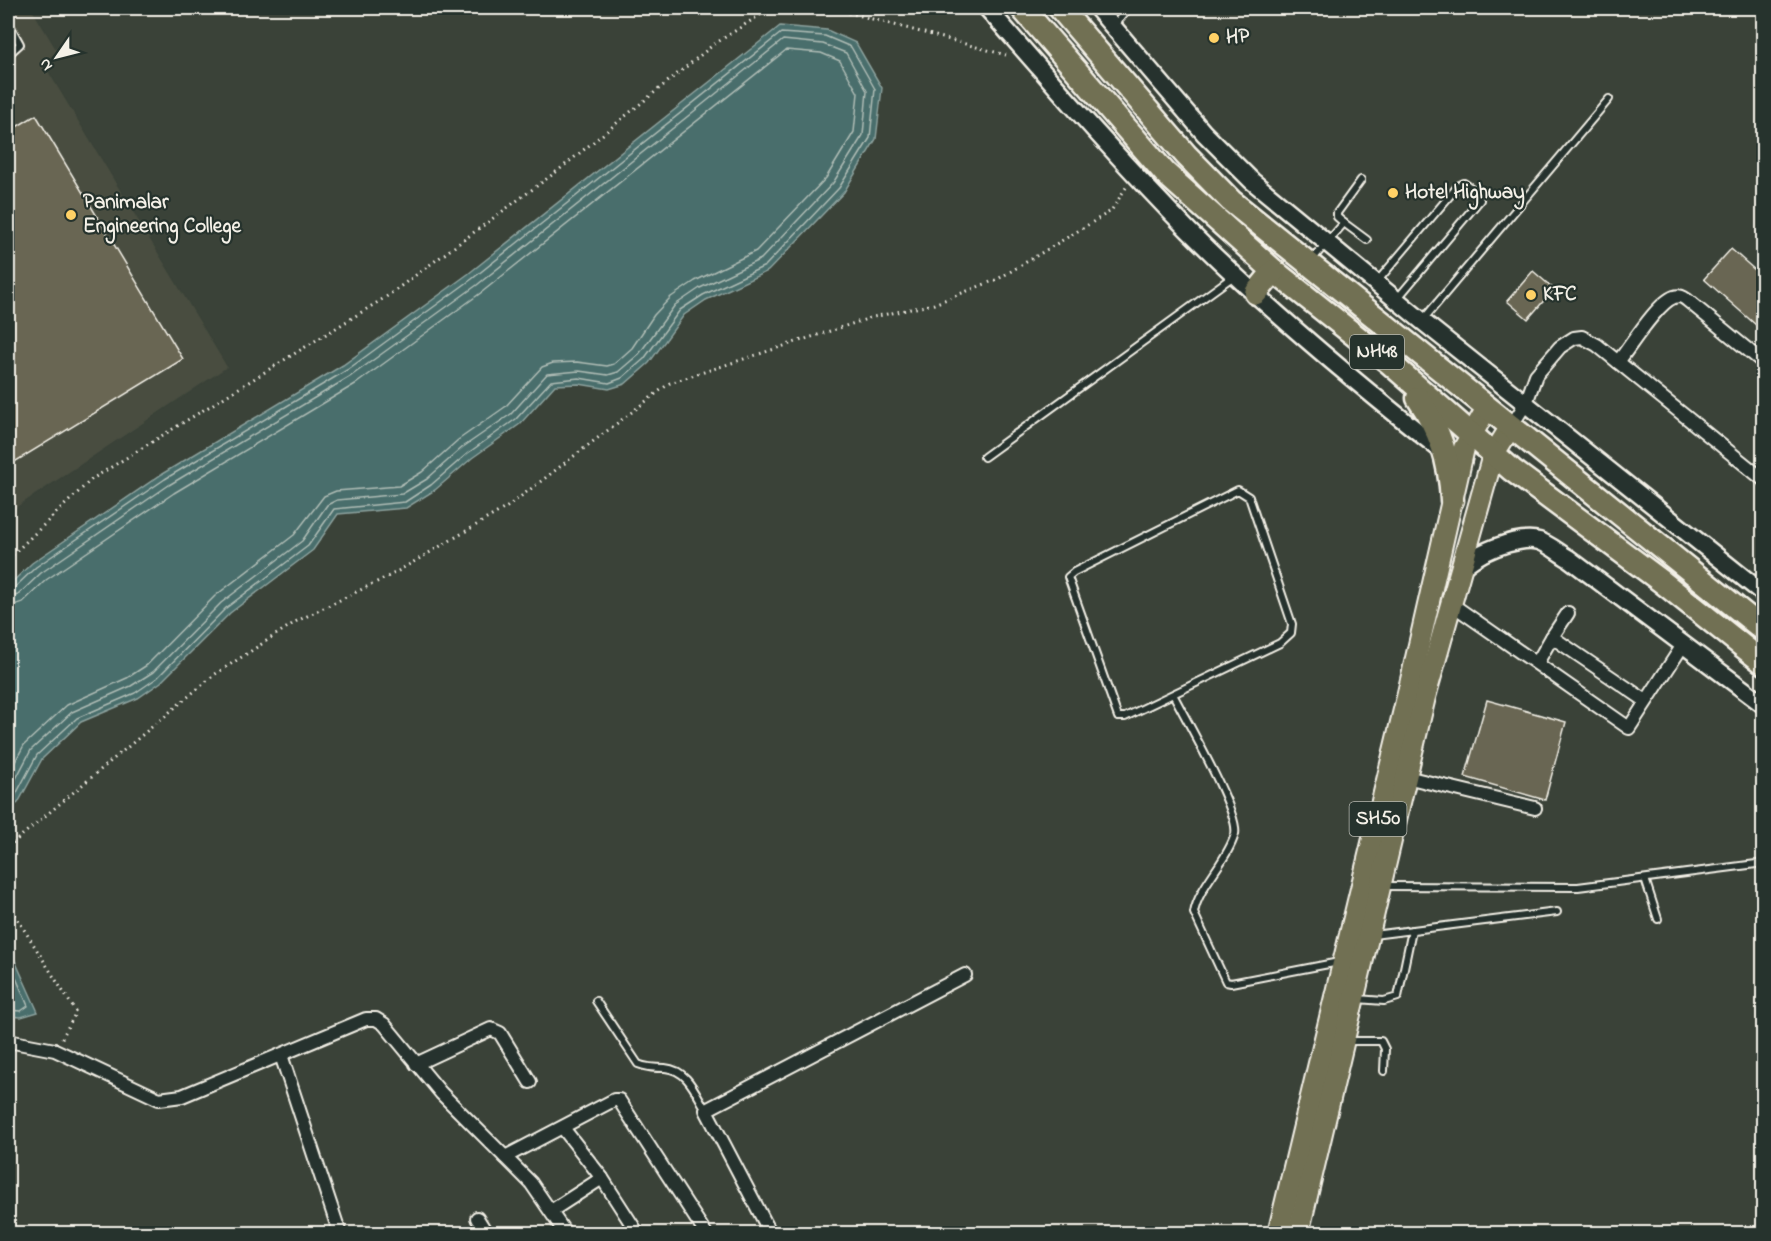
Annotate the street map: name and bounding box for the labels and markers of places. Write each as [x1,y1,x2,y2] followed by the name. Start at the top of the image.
[1226,23,1249,53] place label: HP
[1207,31,1221,45] marker: HP
[1405,178,1525,210] place label: Hotel Highway
[1386,186,1400,200] marker: Hotel Highway
[83,188,242,244] place label: Panimalar Engineering College
[64,208,78,222] marker: Panimalar Engineering College
[1543,280,1577,310] place label: KFC
[1524,288,1538,302] marker: KFC

